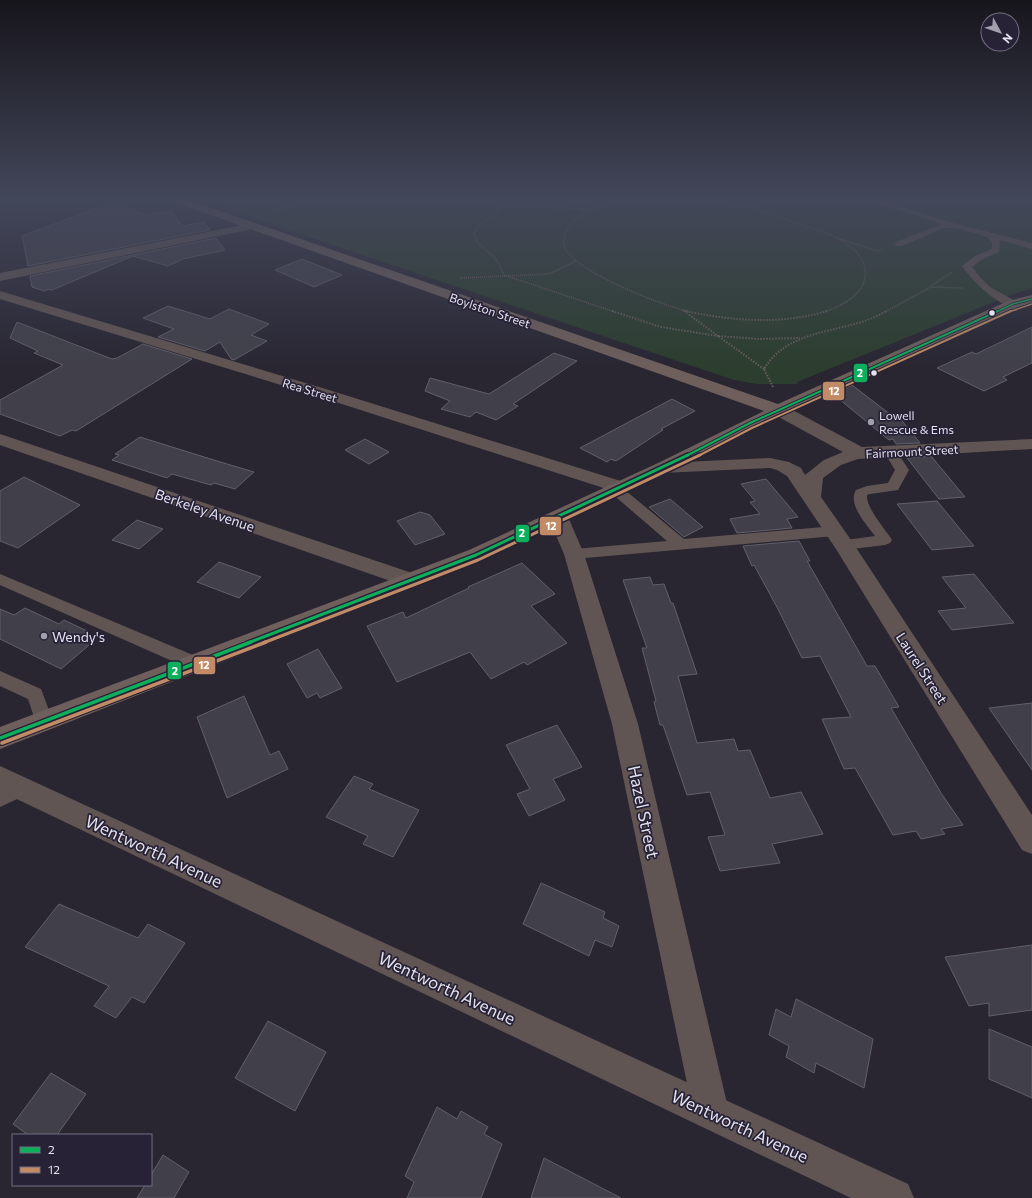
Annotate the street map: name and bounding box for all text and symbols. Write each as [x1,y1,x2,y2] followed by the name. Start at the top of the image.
[980,12,1020,52] north arrow
[1000,31,1016,46] text: N
[448,290,532,330] street label: Boylston Street
[987,308,997,318] unlabelled marker
[853,363,868,383] line badge: 2
[857,366,863,379] text: 2
[869,368,879,378] unlabelled marker
[281,375,339,405] street label: Rea Street
[822,381,845,401] line badge: 12
[828,384,840,397] text: 12
[879,408,954,436] place label: Lowell Rescue & Ems
[866,417,876,427] marker: Lowell Rescue & Ems
[865,442,959,460] street label: Fairmount Street
[153,485,257,535] street label: Berkeley Avenue
[539,516,562,536] line badge: 12
[545,519,557,532] text: 12
[515,524,530,543] line badge: 2
[519,526,525,539] text: 2
[52,628,105,645] place label: Wendy's
[893,629,952,707] street label: Laurel Street
[39,631,49,641] marker: Wendy's
[193,656,216,675] line badge: 12
[198,658,210,671] text: 12
[167,661,182,680] line badge: 2
[172,664,178,677] text: 2
[624,764,664,861] street label: Hazel Street
[82,810,226,892] street label: Wentworth Avenue
[375,947,519,1029] street label: Wentworth Avenue
[668,1085,812,1167] street label: Wentworth Avenue
[12,1134,152,1186] legend
[48,1142,55,1156] text: 2
[48,1162,60,1176] text: 12

